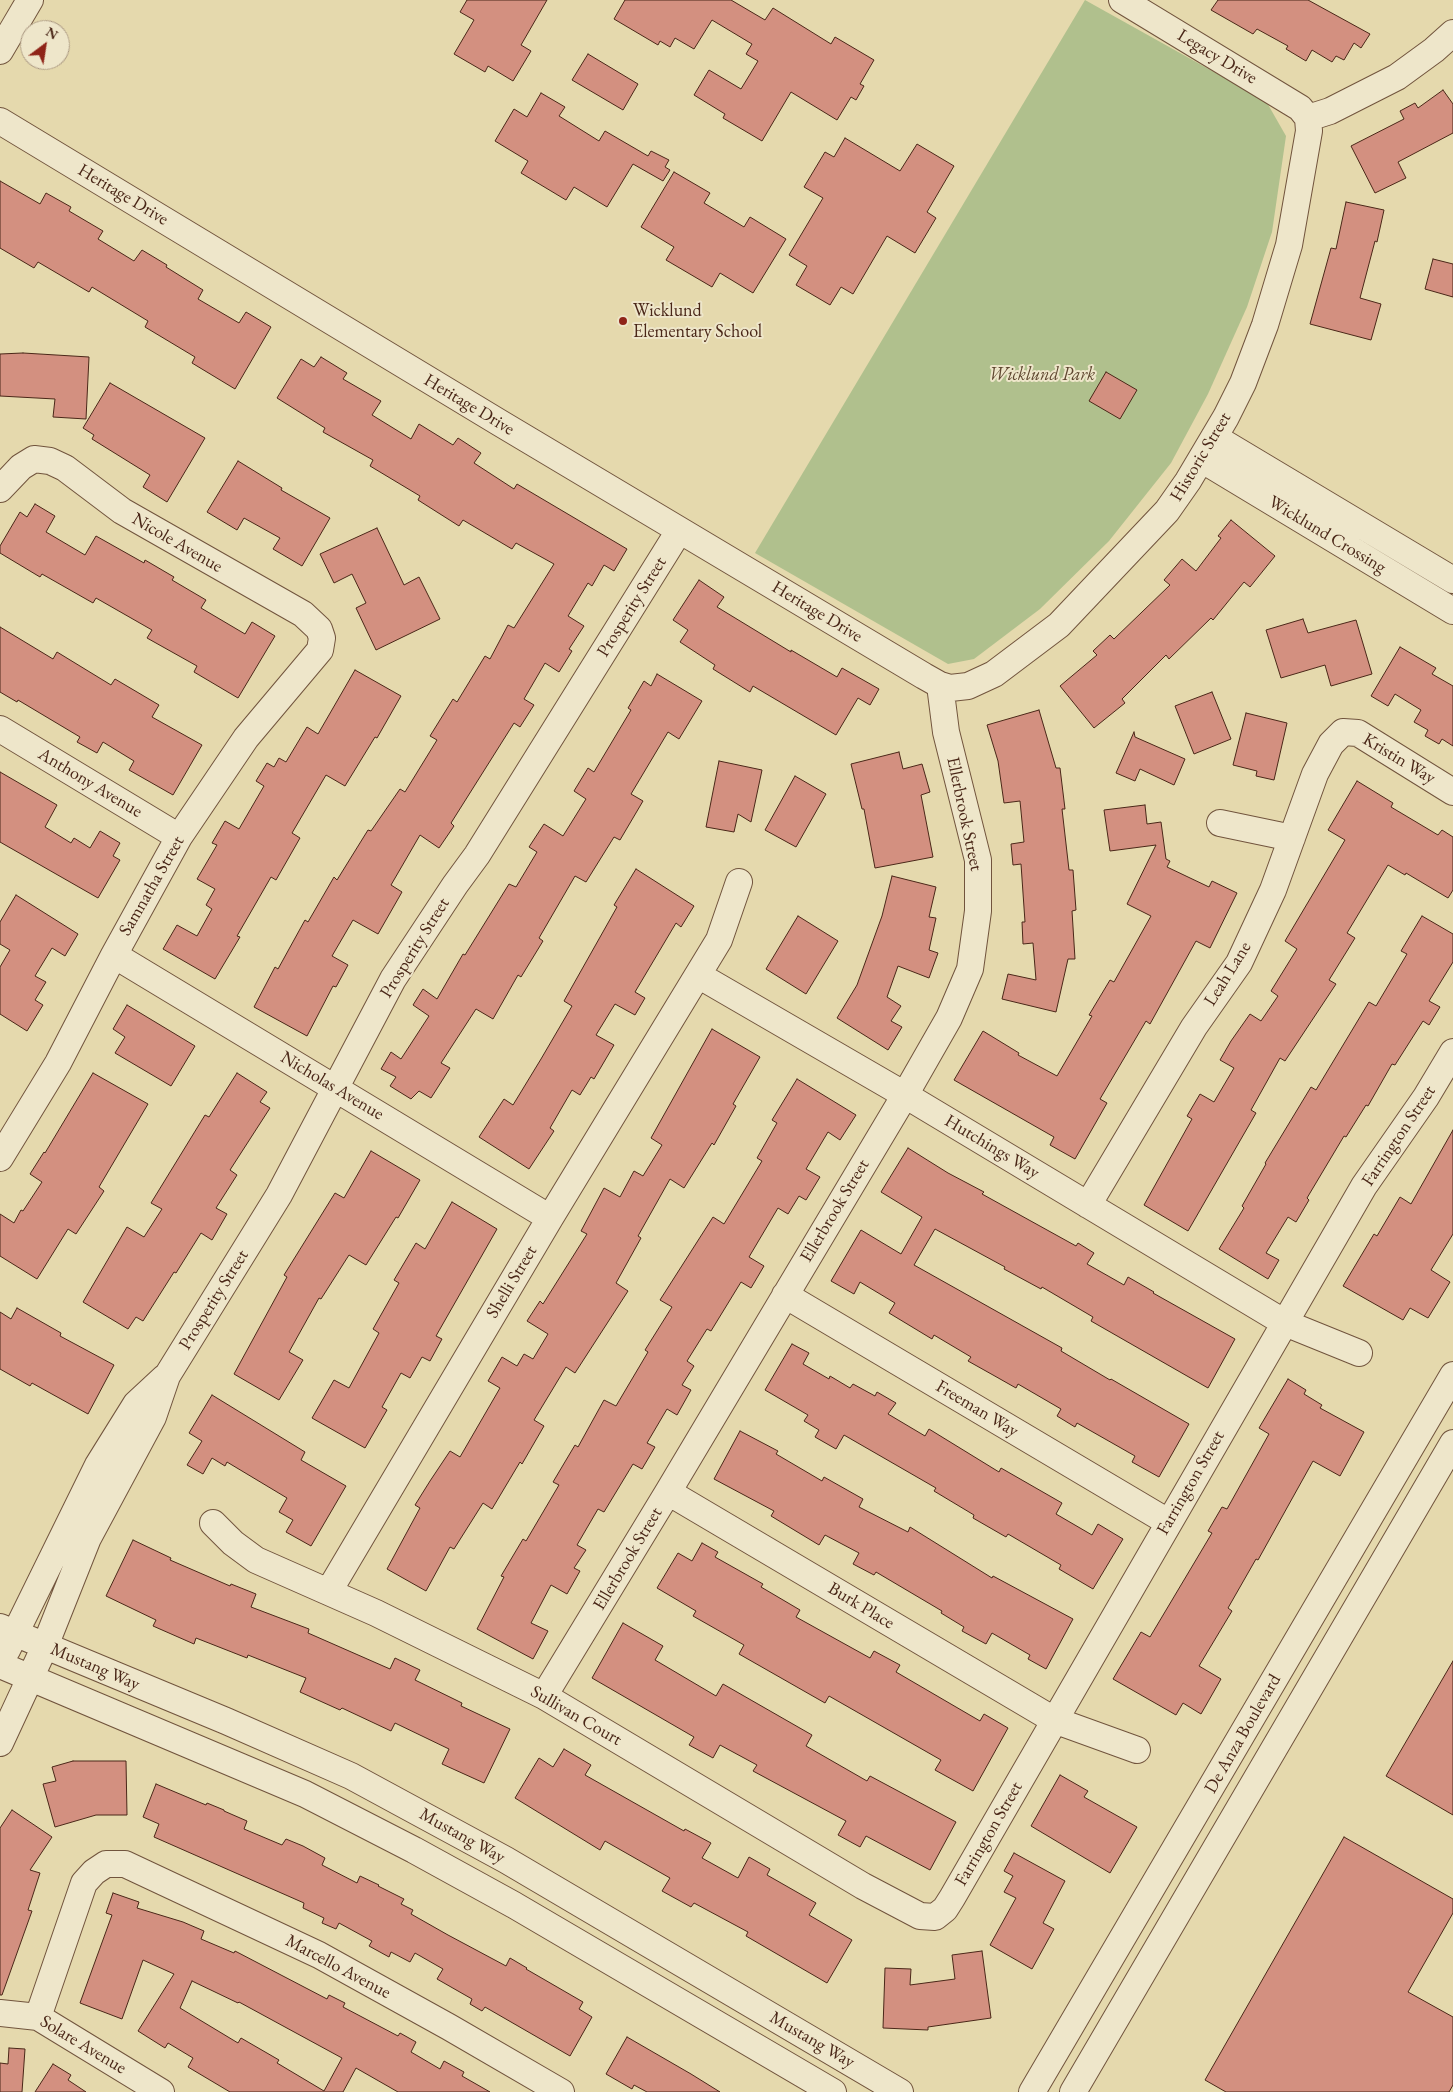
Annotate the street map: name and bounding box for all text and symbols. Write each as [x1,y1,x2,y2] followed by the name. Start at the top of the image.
[20,20,70,70] north arrow
[43,22,62,44] text: N
[1173,25,1261,89] street label: Legacy Drive
[74,160,172,230] street label: Heritage Drive
[633,300,762,342] place label: Wicklund Elementary School
[617,315,629,327] marker: Wicklund Elementary School
[989,364,1095,386] park label: Wicklund Park
[420,370,518,440] street label: Heritage Drive
[1166,408,1236,506] street label: Historic Street
[1264,491,1390,579] street label: Wicklund Crossing
[128,508,226,578] street label: Nicole Avenue
[593,553,671,661] street label: Prosperity Street
[768,577,866,647] street label: Heritage Drive
[1359,729,1439,789] street label: Kristin Way
[34,743,146,823] street label: Anthony Avenue
[941,755,987,873] street label: Ellerbrook Street
[115,832,189,940] street label: Samnatha Street
[376,894,454,1002] street label: Prosperity Street
[1200,938,1256,1010] street label: Leah Lane
[277,1047,387,1125] street label: Nicholas Avenue
[1357,1082,1441,1190] street label: Farrington Street
[941,1110,1043,1184] street label: Hutchings Way
[796,1156,874,1266] street label: Ellerbrook Street
[482,1242,542,1322] street label: Shelli Street
[175,1246,253,1354] street label: Prosperity Street
[932,1376,1022,1442] street label: Freeman Way
[1152,1427,1230,1539] street label: Farrington Street
[589,1504,667,1614] street label: Ellerbrook Street
[824,1578,898,1634] street label: Burk Place
[47,1639,143,1695] street label: Mustang Way
[1200,1671,1286,1797] street label: De Anza Boulevard
[527,1681,625,1751] street label: Sullivan Court
[950,1778,1028,1890] street label: Farrington Street
[415,1804,509,1868] street label: Mustang Way
[282,1930,394,2004] street label: Marcello Avenue
[766,2007,858,2073] street label: Mustang Way
[36,2011,130,2079] street label: Solare Avenue

